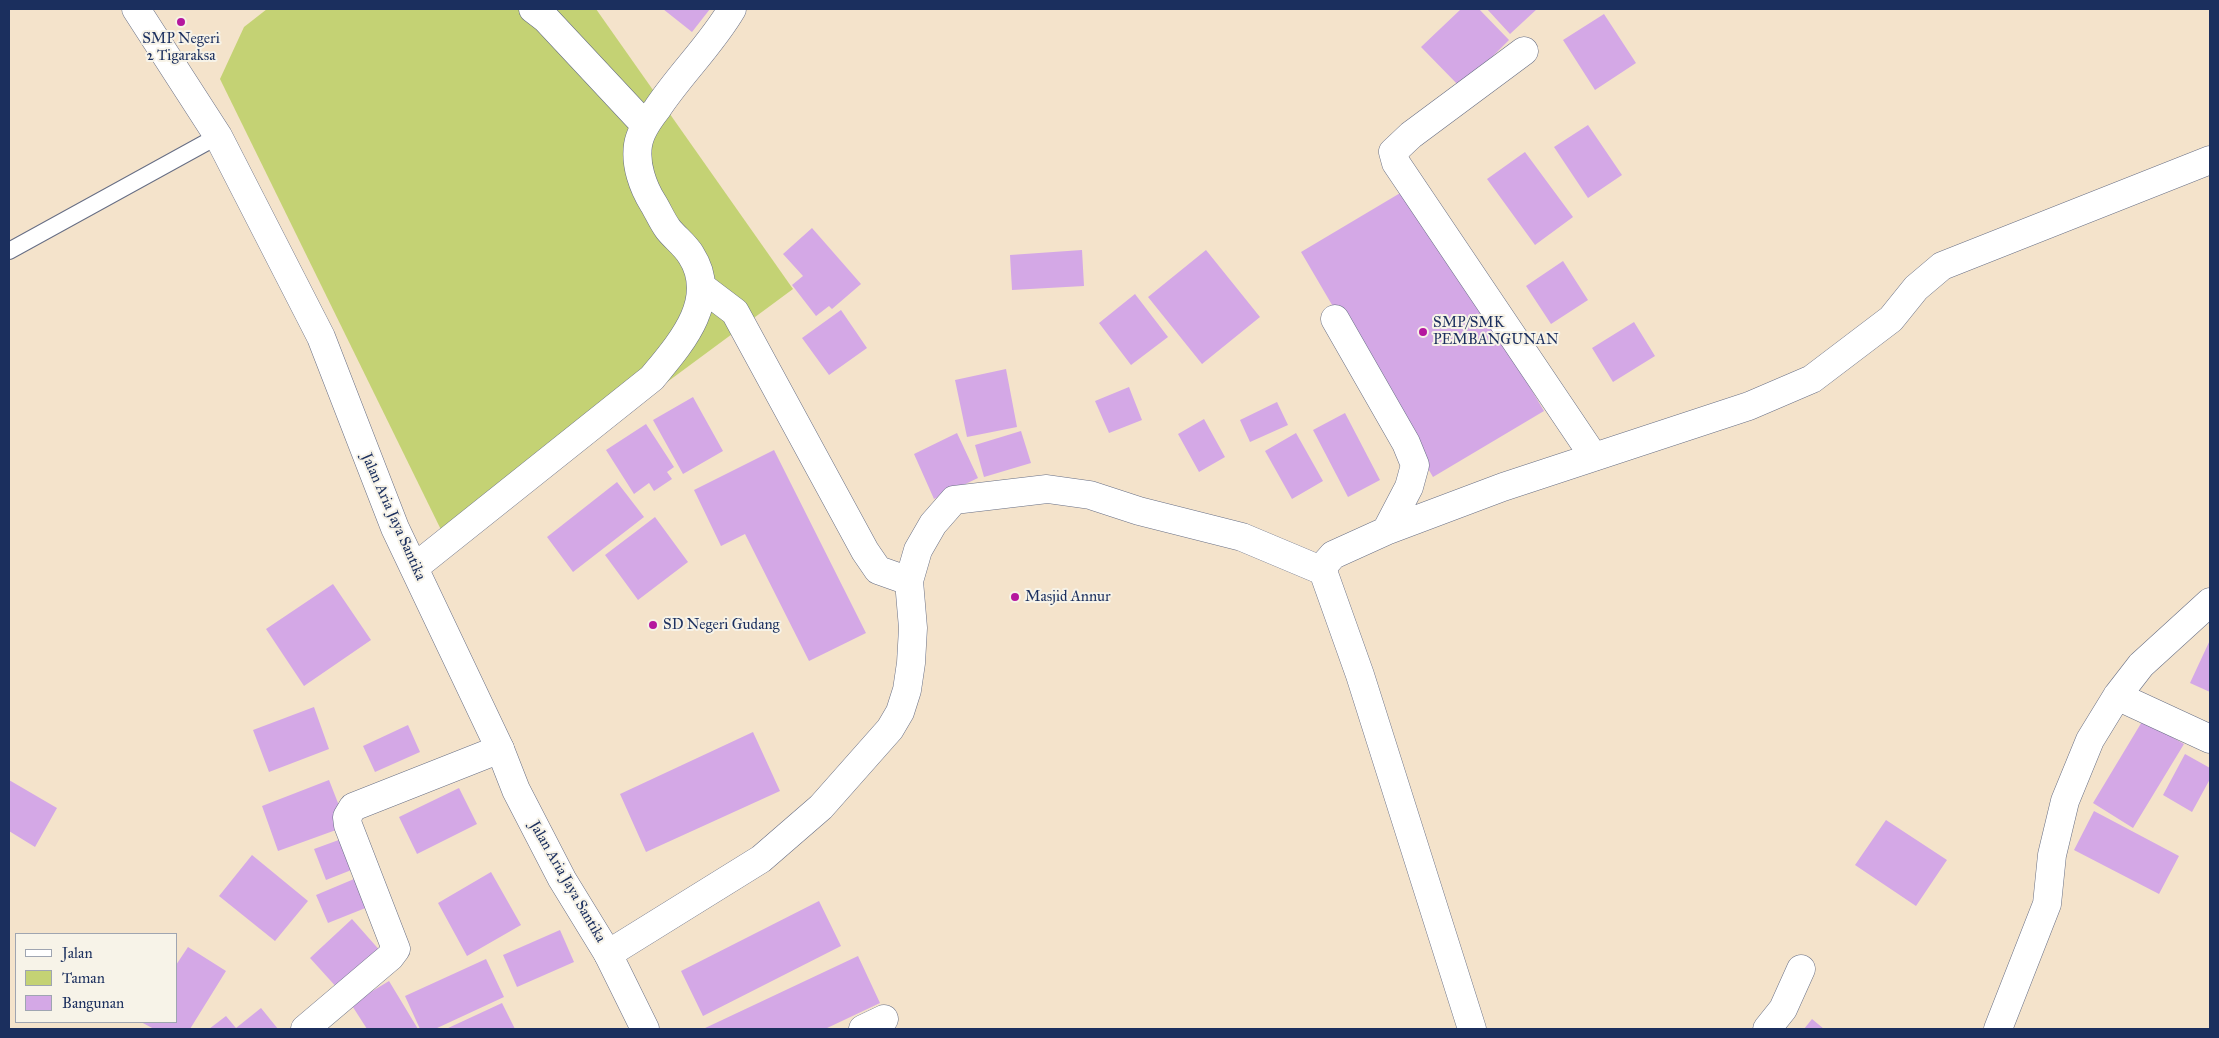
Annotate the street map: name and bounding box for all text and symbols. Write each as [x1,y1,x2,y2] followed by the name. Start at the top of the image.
[175,16,187,28] marker: SMP Negeri 2 Tigaraksa
[142,30,220,65] place label: SMP Negeri 2 Tigaraksa
[1433,314,1559,349] place label: SMP/SMK PEMBANGUNAN
[1417,326,1429,338] marker: SMP/SMK PEMBANGUNAN
[357,451,429,583] street label: Jalan Aria Jaya Santika
[1025,588,1111,606] place label: Masjid Annur
[1009,591,1021,603] marker: Masjid Annur
[663,616,780,634] place label: SD Negeri Gudang
[647,619,659,631] marker: SD Negeri Gudang
[525,818,609,946] street label: Jalan Aria Jaya Santika
[15,933,178,1023] legend
[62,944,93,962] text: Jalan
[62,969,105,987] text: Taman
[62,994,124,1012] text: Bangunan

